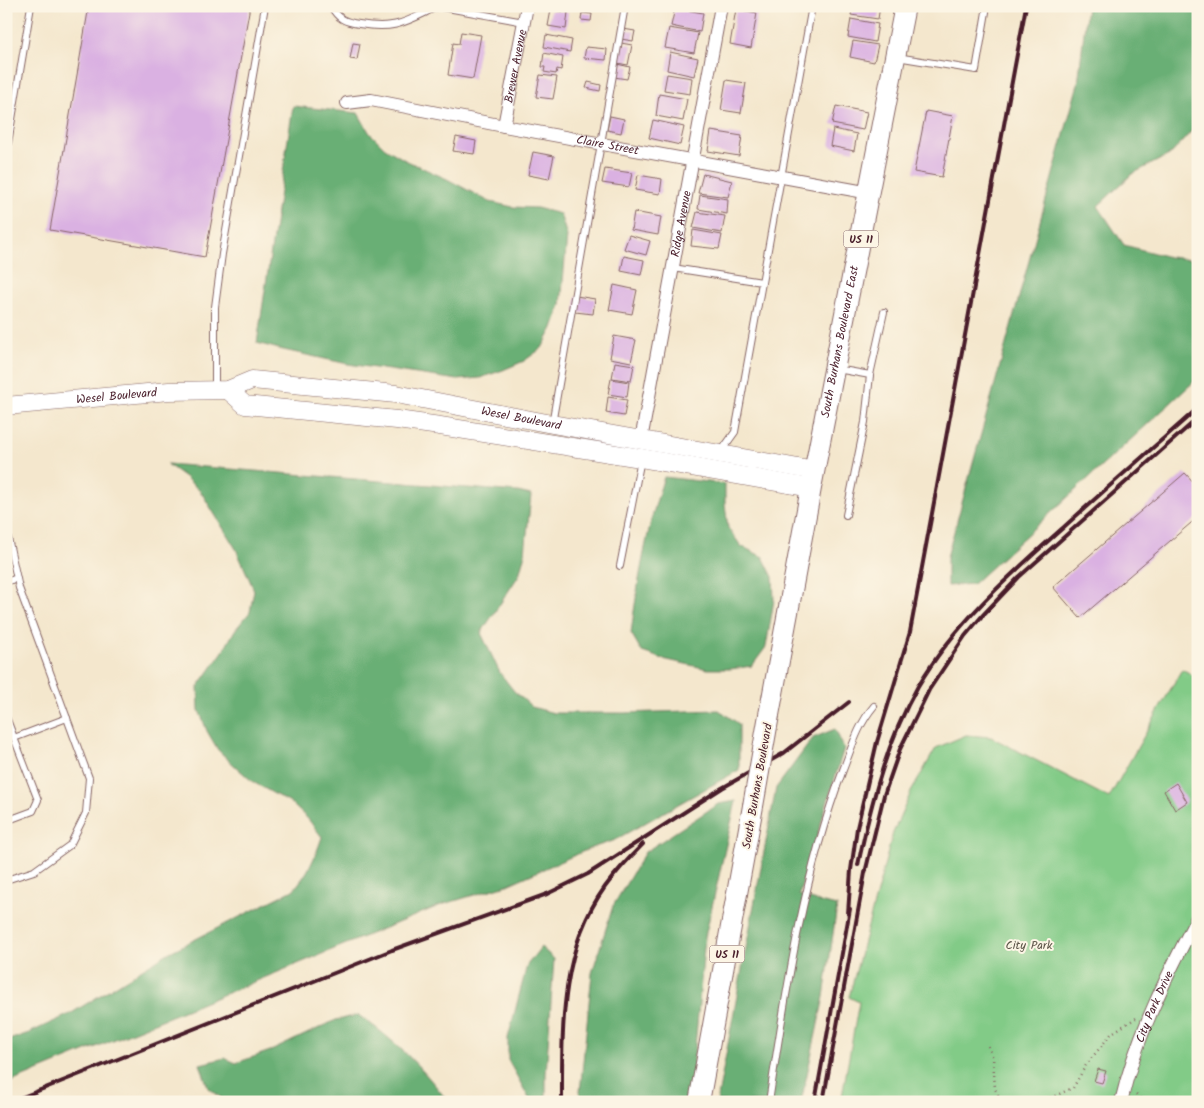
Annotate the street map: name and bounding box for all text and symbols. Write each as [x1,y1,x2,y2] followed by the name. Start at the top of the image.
[500,27,532,105] street label: Brewer Avenue
[575,130,641,161] street label: Claire Street
[666,188,697,258] street label: Ridge Avenue
[844,230,878,248] road number: US 11
[816,264,864,419] street label: South Burhans Boulevard East
[75,383,159,409] street label: Wesel Boulevard
[480,402,564,436] street label: Wesel Boulevard
[737,721,778,850] street label: South Burhans Boulevard
[1006,936,1053,955] park label: City Park
[710,946,744,962] road number: US 11
[1131,967,1179,1046] street label: City Park Drive

